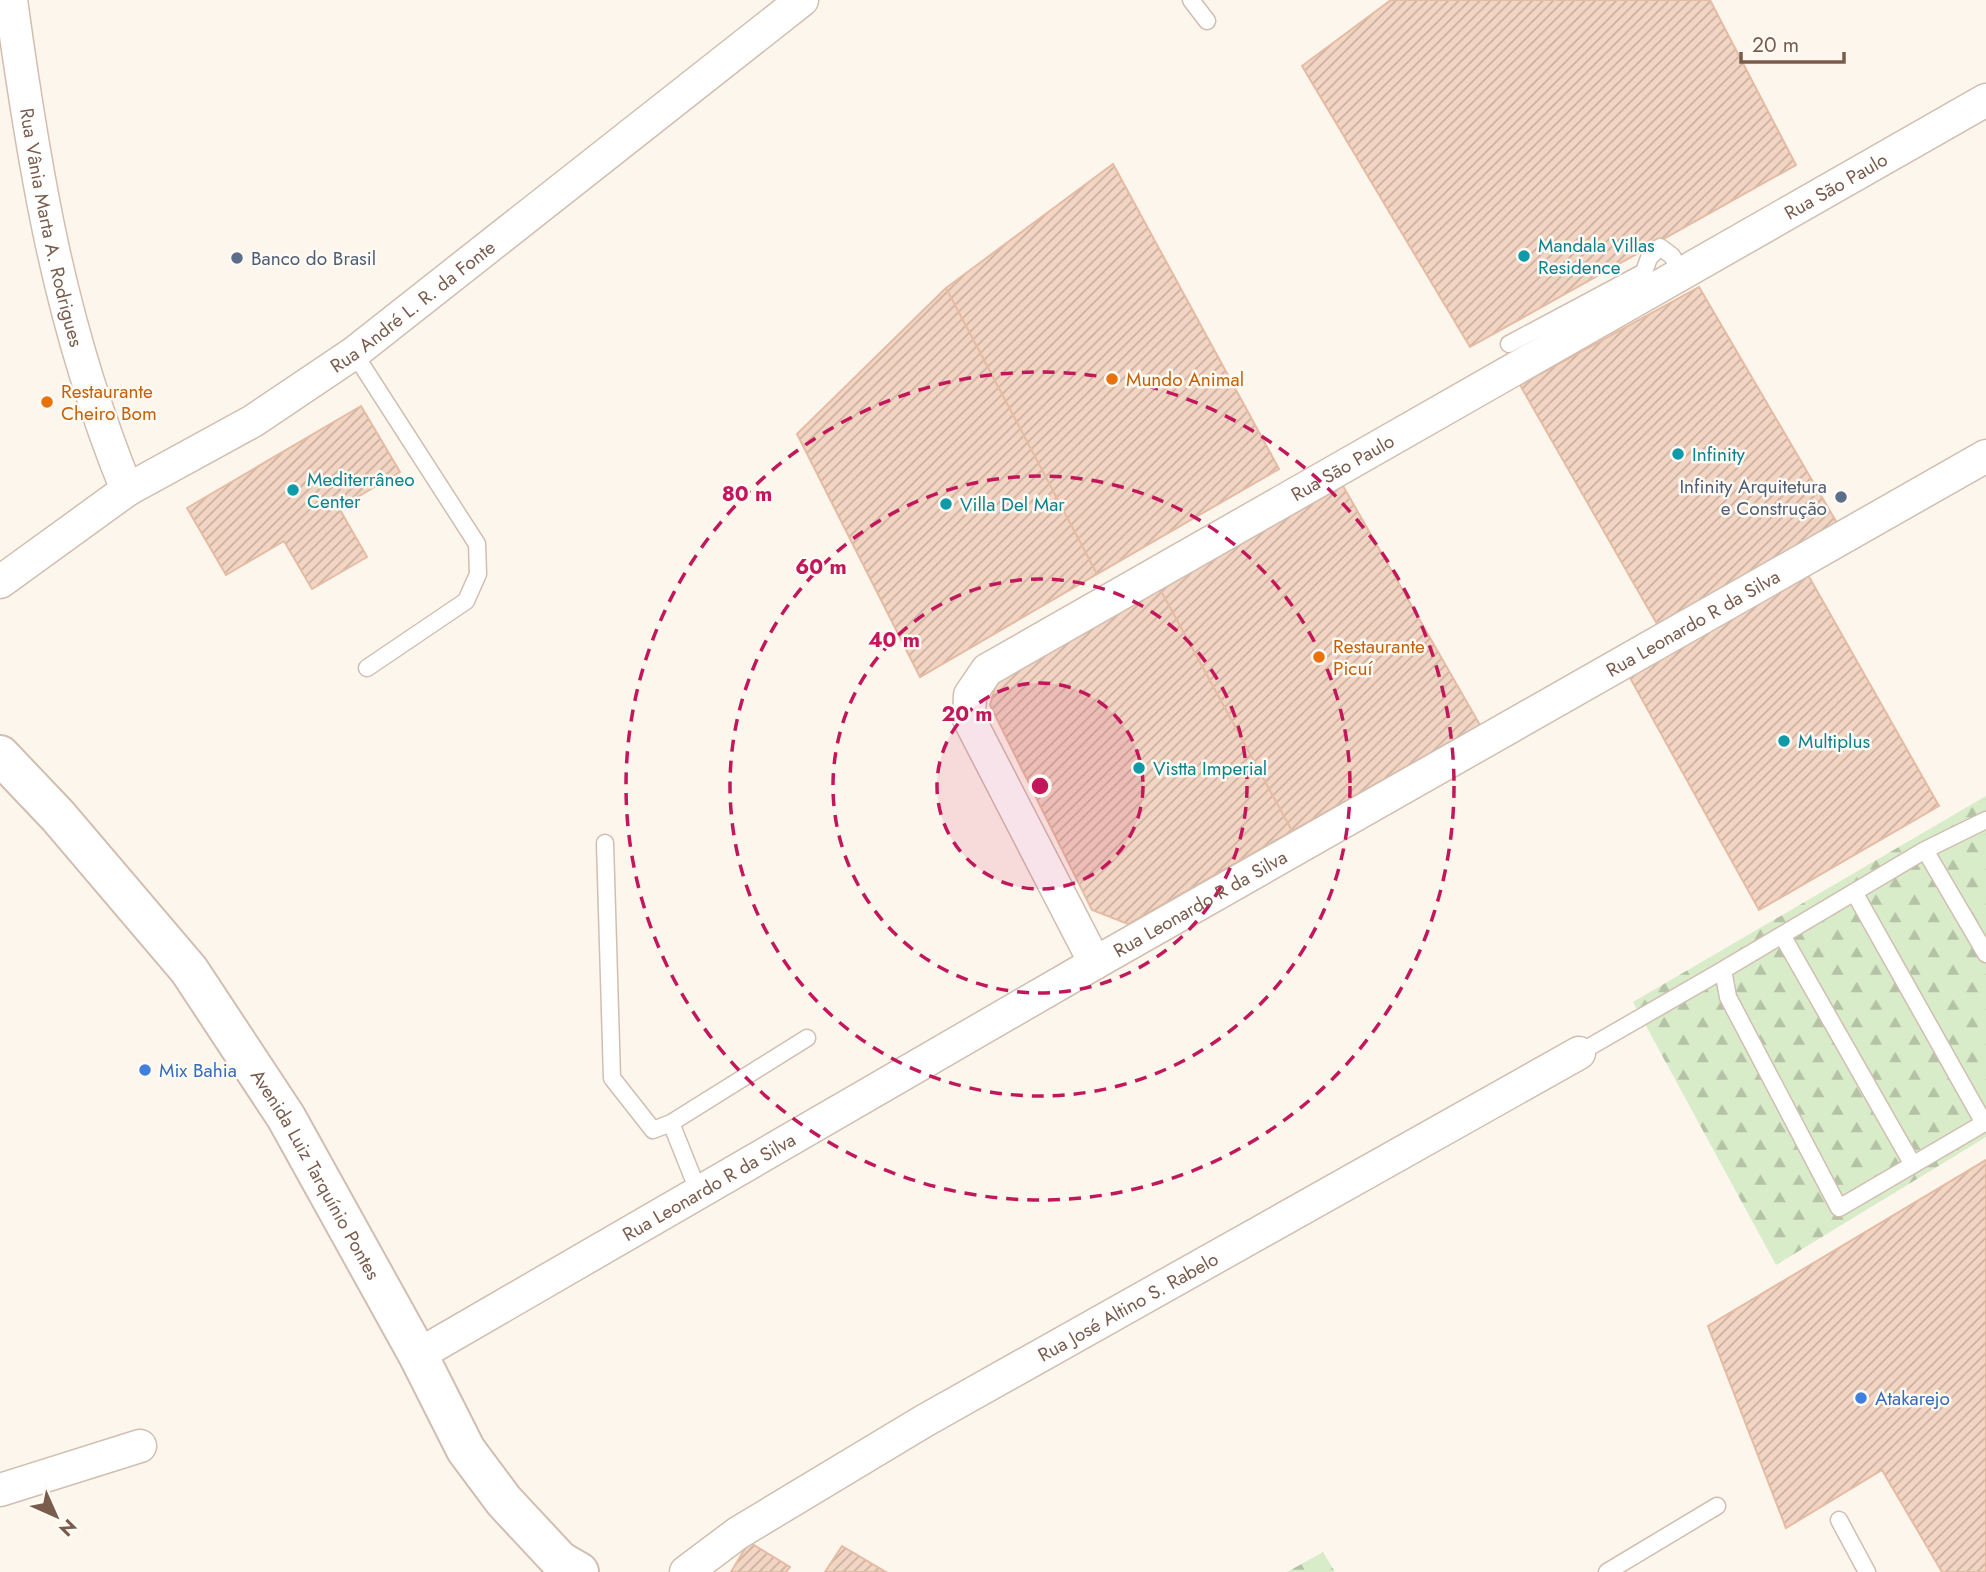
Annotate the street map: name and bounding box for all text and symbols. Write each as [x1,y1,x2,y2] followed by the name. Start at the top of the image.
[1741,21,1844,65] scale bar
[1752,30,1799,60] text: 20 m
[13,106,90,350] street label: Rua Vânia Marta A. Rodrigues
[1779,146,1892,226] street label: Rua São Paulo
[1538,232,1655,281] place label: Mandala Villas Residence
[324,233,501,379] street label: Rua André L. R. da Fonte
[251,245,376,272] place label: Banco do Brasil
[1516,248,1532,264] marker: Mandala Villas Residence
[229,250,245,266] marker: Banco do Brasil
[1126,366,1244,393] place label: Mundo Animal
[1104,371,1120,387] marker: Mundo Animal
[61,378,157,427] place label: Restaurante Cheiro Bom
[39,394,55,410] marker: Restaurante Cheiro Bom
[1286,427,1399,507] street label: Rua São Paulo
[1692,441,1745,468] place label: Infinity
[1670,446,1686,462] marker: Infinity
[307,466,415,515] place label: Mediterrâneo Center
[1679,473,1827,522] place label: Infinity Arquitetura e Construção
[722,479,772,509] text: 80 m
[285,482,301,498] marker: Mediterrâneo Center
[1833,489,1849,505] marker: Infinity Arquitetura e Construção
[960,491,1065,518] place label: Villa Del Mar
[938,496,954,512] marker: Villa Del Mar
[795,552,847,582] text: 60 m
[1601,563,1785,683] street label: Rua Leonardo R da Silva
[868,625,920,655] text: 40 m
[1333,633,1425,682] place label: Restaurante Picuí
[1311,649,1327,665] marker: Restaurante Picuí
[941,699,993,729] text: 20 m
[1798,728,1870,755] place label: Multiplus
[1776,733,1792,749] marker: Multiplus
[1153,755,1267,782] place label: Vistta Imperial
[1131,760,1147,776] marker: Vistta Imperial
[1028,774,1052,798] centre of rings
[1108,843,1292,964] street label: Rua Leonardo R da Silva
[159,1057,237,1084] place label: Mix Bahia
[137,1062,153,1078] marker: Mix Bahia
[244,1064,387,1285] street label: Avenida Luiz Tarquínio Pontes
[617,1126,800,1247] street label: Rua Leonardo R da Silva
[1033,1245,1223,1368] street label: Rua José Altino S. Rabelo
[1875,1385,1950,1412] place label: Atakarejo
[1853,1390,1869,1406] marker: Atakarejo
[21,1481,91,1551] north arrow
[53,1513,83,1543] text: N

